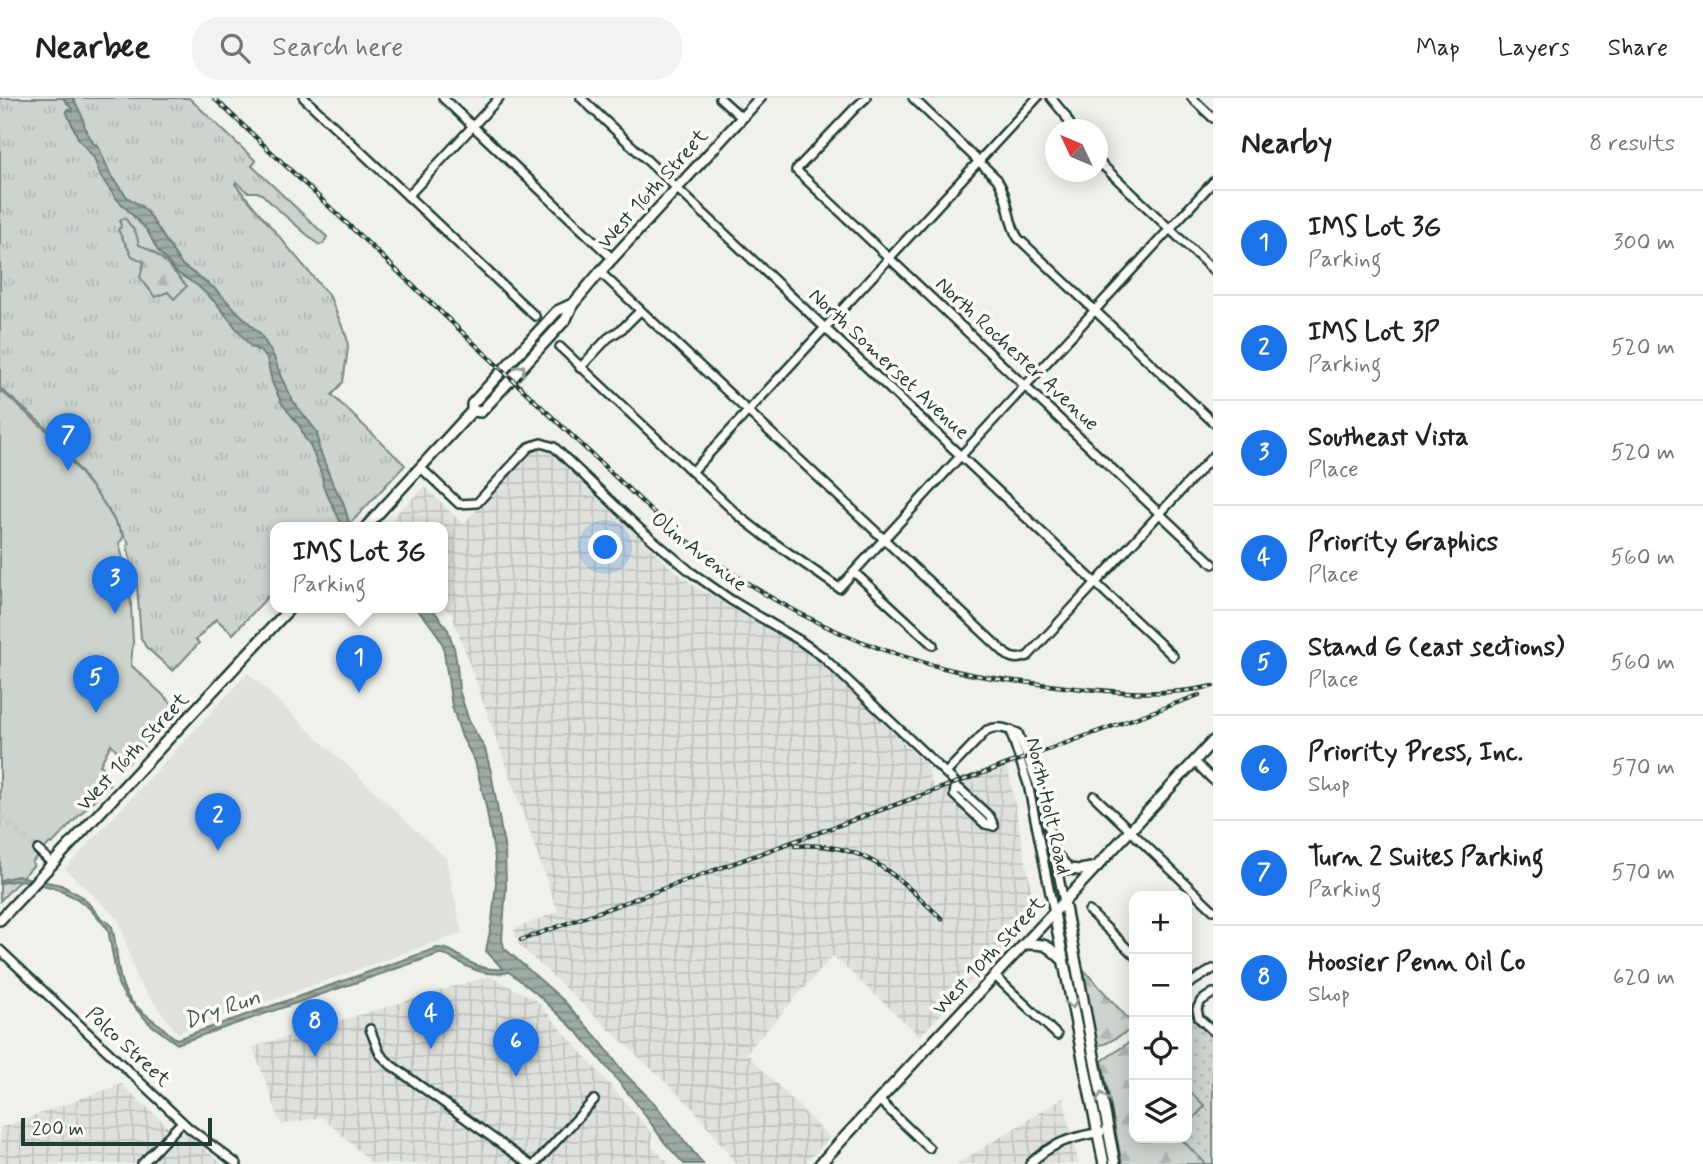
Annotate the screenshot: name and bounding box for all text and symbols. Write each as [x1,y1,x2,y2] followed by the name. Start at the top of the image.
[192,17,682,80] search box
[35,26,150,70] text: Nearbee
[216,29,254,67] icon: search
[272,31,403,65] text: Search here
[1416,33,1460,64] text: Map
[1498,33,1570,64] text: Layers
[1608,33,1668,64] text: Share
[1045,119,1108,182] north arrow
[591,122,715,255] street label: West 16th Street
[1241,124,1332,163] text: Nearby
[1589,129,1675,159] text: 8 results
[1308,211,1441,245] text: IMS Lot 3G
[1259,228,1269,258] text: 1
[1613,228,1675,258] text: 300 m
[1308,245,1381,275] text: Parking
[929,271,1105,437] street label: North Rochester Avenue
[802,282,976,446] street label: North Somerset Avenue
[1308,316,1439,350] text: IMS Lot 3P
[1258,333,1270,363] text: 2
[1611,333,1675,363] text: 520 m
[1308,350,1381,380] text: Parking
[512,364,525,377] one-way arrow
[45,413,91,471] pin: 7
[1308,421,1469,455] text: Southeast Vista
[1259,438,1269,468] text: 3
[1611,438,1675,468] text: 520 m
[1308,455,1359,485] text: Place
[645,506,753,598] street label: Olin Avenue
[270,522,448,613] popup
[1308,526,1498,560] text: Priority Graphics
[588,530,622,564] your location
[293,536,425,570] text: IMS Lot 3G
[1257,543,1271,573] text: 4
[1610,543,1675,573] text: 560 m
[92,556,138,614] pin: 3
[1308,560,1359,590] text: Place
[293,570,366,600] text: Parking
[1308,631,1564,665] text: Stand G (east sections)
[336,635,382,693] pin: 1
[1257,648,1271,678] text: 5
[1610,648,1675,678] text: 560 m
[73,655,119,713] pin: 5
[1308,665,1359,695] text: Place
[71,686,196,818] street label: West 16th Street
[1019,735,1077,877] street label: North Holt Road
[1308,736,1523,770] text: Priority Press, Inc.
[1258,753,1270,783] text: 6
[1611,753,1675,783] text: 570 m
[1308,770,1350,800] text: Shop
[195,793,241,851] pin: 2
[1308,841,1544,875] text: Turn 2 Suites Parking
[1257,858,1271,888] text: 7
[1611,858,1675,888] text: 570 m
[1308,875,1381,905] text: Parking
[926,890,1052,1022] street label: West 10th Street
[1129,891,1192,1143] map controls
[1129,891,1192,954] button: +
[1308,946,1525,980] text: Hoosier Penn Oil Co
[1129,954,1192,1017] button: −
[1258,963,1270,993] text: 8
[1613,963,1675,993] text: 620 m
[1308,980,1350,1010] text: Shop
[180,983,264,1037] water label: Dry Run
[408,991,454,1049] pin: 4
[1064,998,1079,1010] one-way arrow
[292,999,338,1057] pin: 8
[79,1000,177,1094] street label: Polco Street
[1129,1017,1192,1080] button: locate
[493,1019,539,1077] pin: 6
[1129,1080,1192,1143] button: layers
[1096,1091,1111,1103] one-way arrow
[21,1115,212,1147] scale bar
[32,1117,84,1142] text: 200 m

